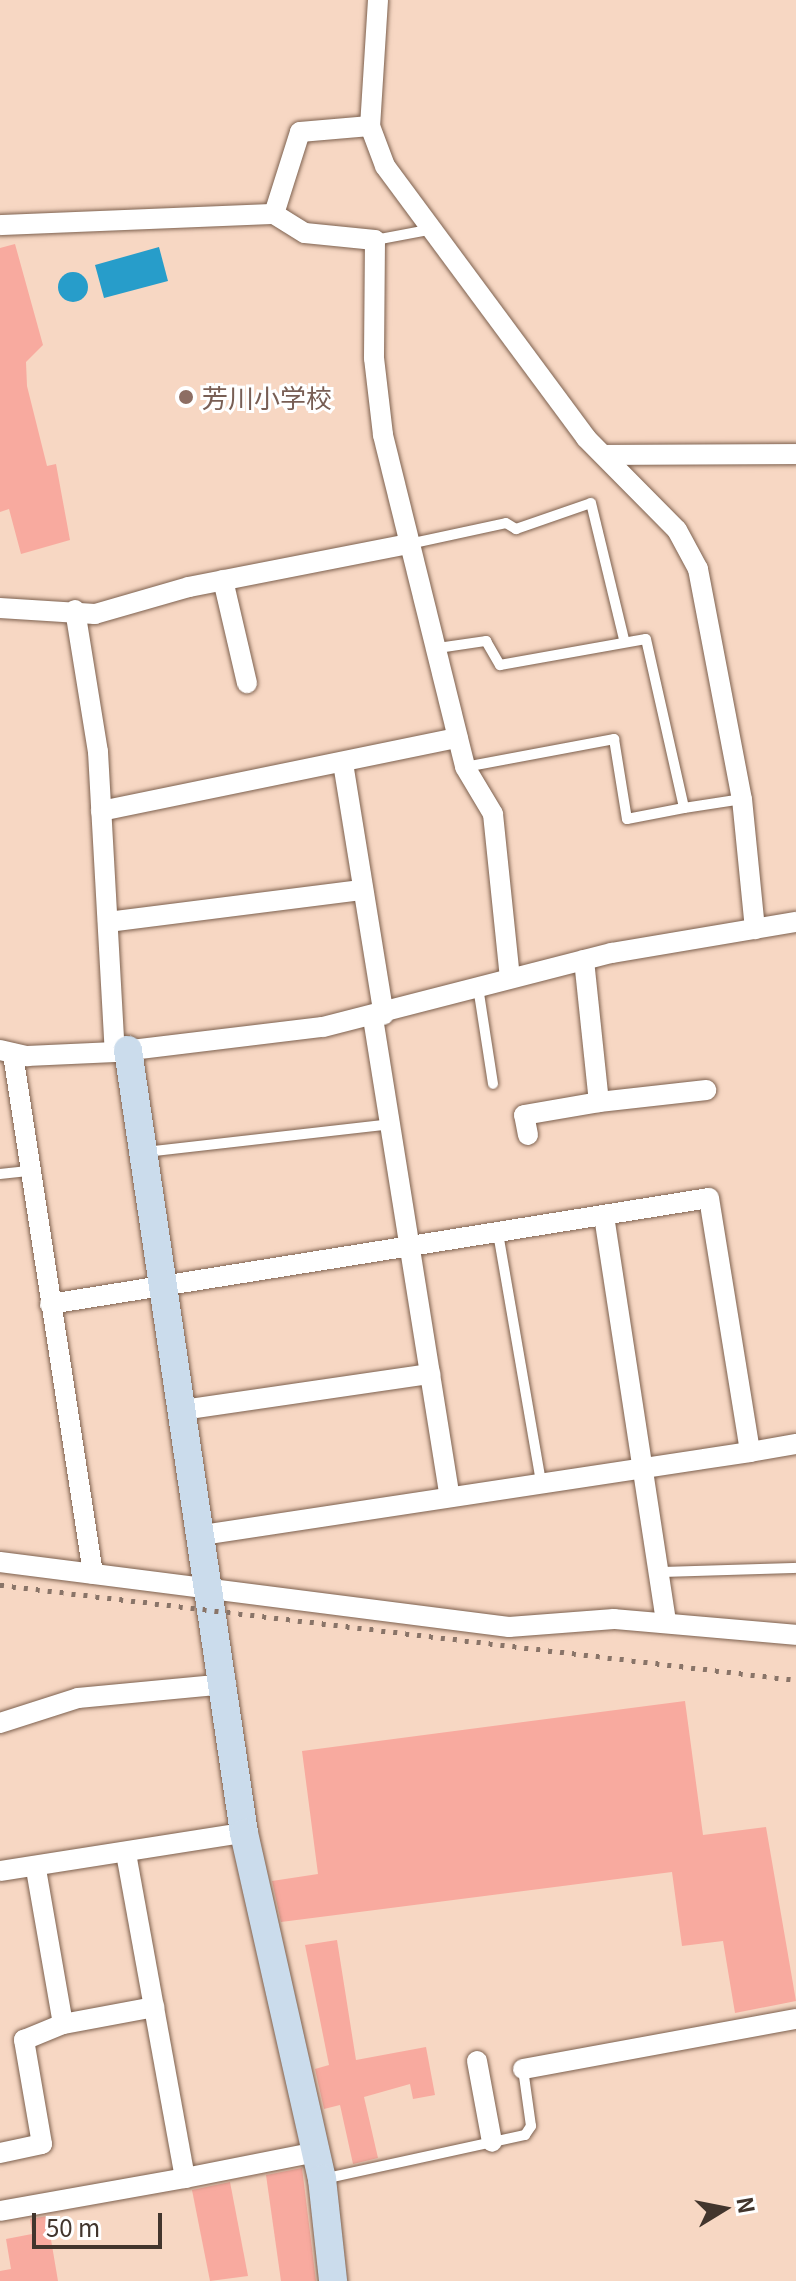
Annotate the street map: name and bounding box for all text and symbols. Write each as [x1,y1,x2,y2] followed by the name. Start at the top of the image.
[202,381,332,413] place label: 芳川小学校
[177,388,195,406] marker: 芳川小学校
[684,2169,764,2249] north arrow
[730,2194,765,2216] text: N
[36,2197,166,2247] scale bar
[46,2209,100,2244] text: 50 m

